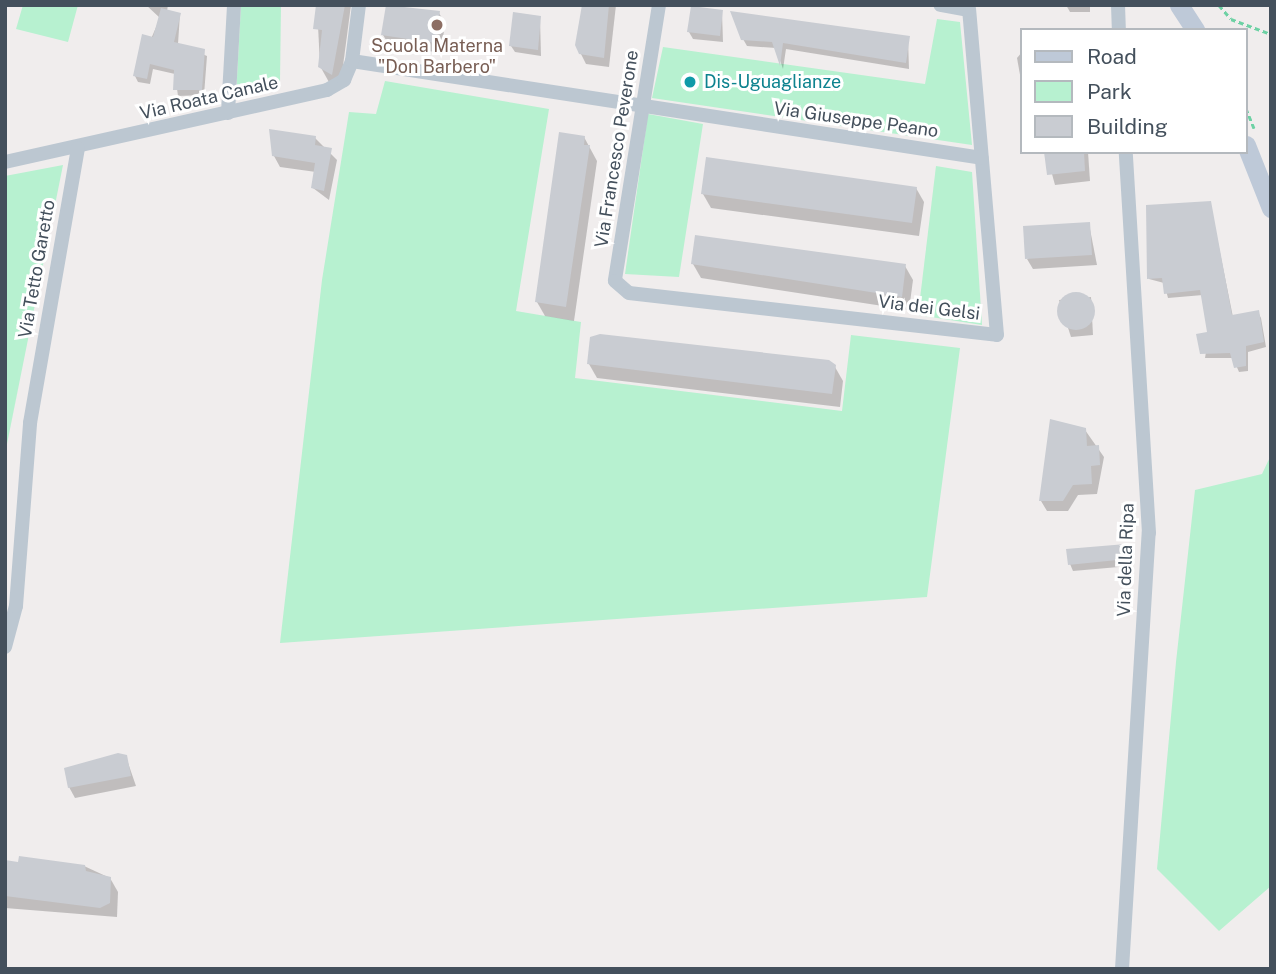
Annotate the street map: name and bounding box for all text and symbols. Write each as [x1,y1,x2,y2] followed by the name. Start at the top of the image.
[429,17,445,33] marker: Scuola Materna "Don Barbero"
[1020,28,1248,154] legend
[371,36,503,78] place label: Scuola Materna "Don Barbero"
[1087,44,1137,69] text: Road
[591,49,643,249] street label: Via Francesco Peverone
[704,71,841,93] place label: Dis-Uguaglianze
[138,72,280,124] street label: Via Roata Canale
[682,74,698,90] marker: Dis-Uguaglianze
[1087,79,1132,104] text: Park
[772,98,940,142] street label: Via Giuseppe Peano
[1087,114,1168,139] text: Building
[14,198,60,340] street label: Via Tetto Garetto
[877,291,981,325] street label: Via dei Gelsi
[1113,503,1139,617] street label: Via della Ripa

